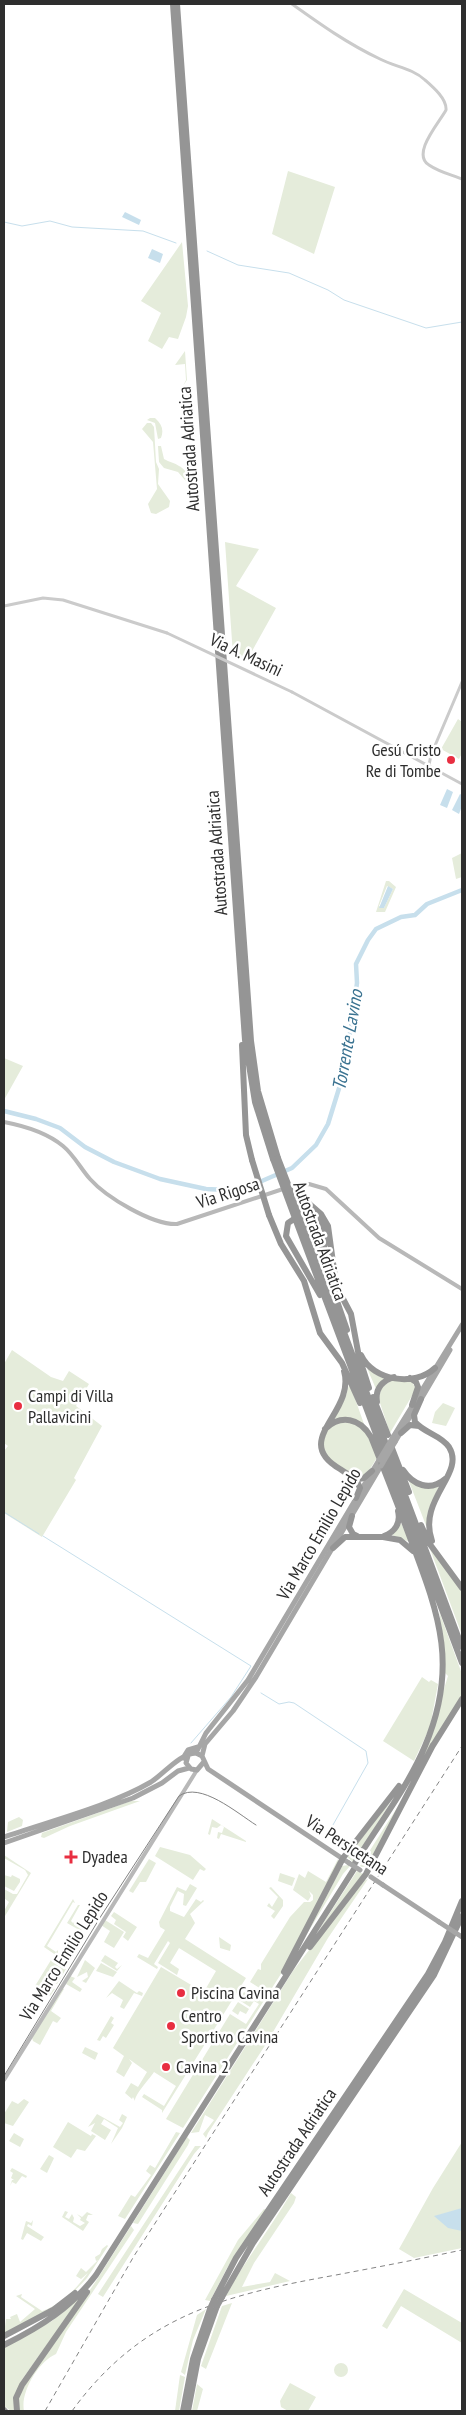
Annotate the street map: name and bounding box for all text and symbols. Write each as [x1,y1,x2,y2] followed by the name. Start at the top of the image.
[173,386,204,512] street label: Autostrada Adriatica
[205,627,286,681] street label: Via A. Masini
[366,738,441,782] place label: Gesú Cristo Re di Tombe
[445,754,457,766] marker: Gesú Cristo Re di Tombe
[201,790,232,916] street label: Autostrada Adriatica
[326,986,368,1092] water label: Torrente Lavino
[193,1172,262,1214] street label: Via Rigosa
[288,1178,353,1304] street label: Autostrada Adriatica
[28,1384,113,1428] place label: Campi di Villa Pallavicini
[12,1400,24,1412] marker: Campi di Villa Pallavicini
[271,1463,366,1605] street label: Via Marco Emilio Lepido
[301,1809,393,1880] street label: Via Persicetana
[82,1845,128,1868] place label: Dyadea
[64,1850,78,1864] marker: Dyadea
[14,1886,113,2026] street label: Via Marco Emilio Lepido
[191,1981,280,2004] place label: Piscina Cavina
[175,1987,187,1999] marker: Piscina Cavina
[181,2004,278,2048] place label: Centro Sportivo Cavina
[165,2020,177,2032] marker: Centro Sportivo Cavina
[176,2055,229,2078] place label: Cavina 2
[160,2061,172,2073] marker: Cavina 2
[252,2083,341,2200] street label: Autostrada Adriatica

